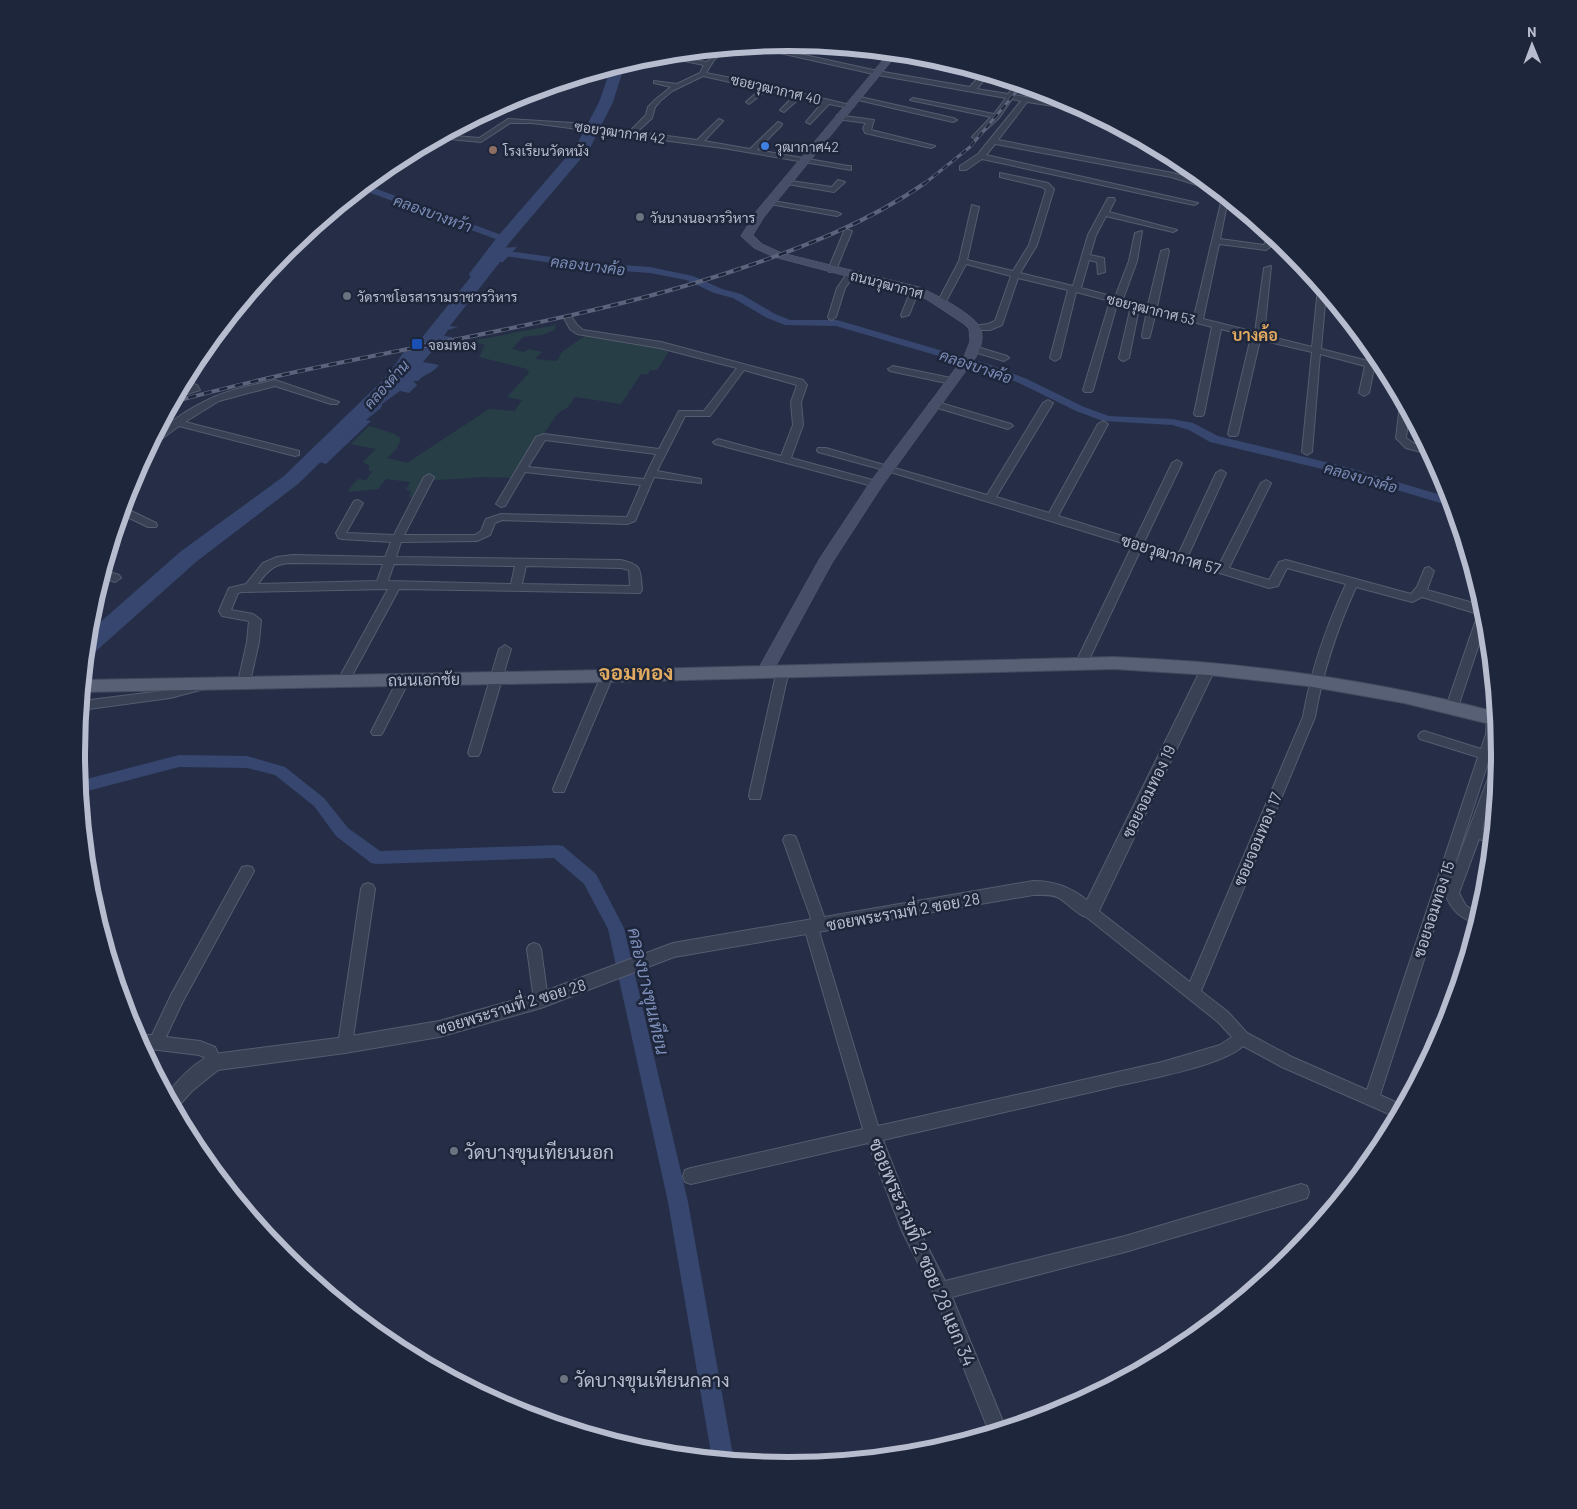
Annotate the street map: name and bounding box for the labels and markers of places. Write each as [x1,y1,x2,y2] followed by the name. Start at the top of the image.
[775,138,839,157] place label: วุฒากาศ42
[759,140,771,152] marker: วุฒากาศ42
[502,142,589,159] place label: โรงเรียนวัดหนัง
[487,144,499,156] marker: โรงเรียนวัดหนัง
[650,209,755,226] place label: วันนางนองวรวิหาร
[634,211,646,223] marker: วันนางนองวรวิหาร
[357,288,518,305] place label: วัดราชโอรสารามราชวรวิหาร
[341,290,353,302] marker: วัดราชโอรสารามราชวรวิหาร
[428,336,476,353] place label: จอมทอง
[410,337,424,351] marker: จอมทอง
[464,1140,614,1165] place label: วัดบางขุนเทียนนอก
[448,1145,460,1157] marker: วัดบางขุนเทียนนอก
[574,1368,730,1393] place label: วัดบางขุนเทียนกลาง
[558,1373,570,1385] marker: วัดบางขุนเทียนกลาง

